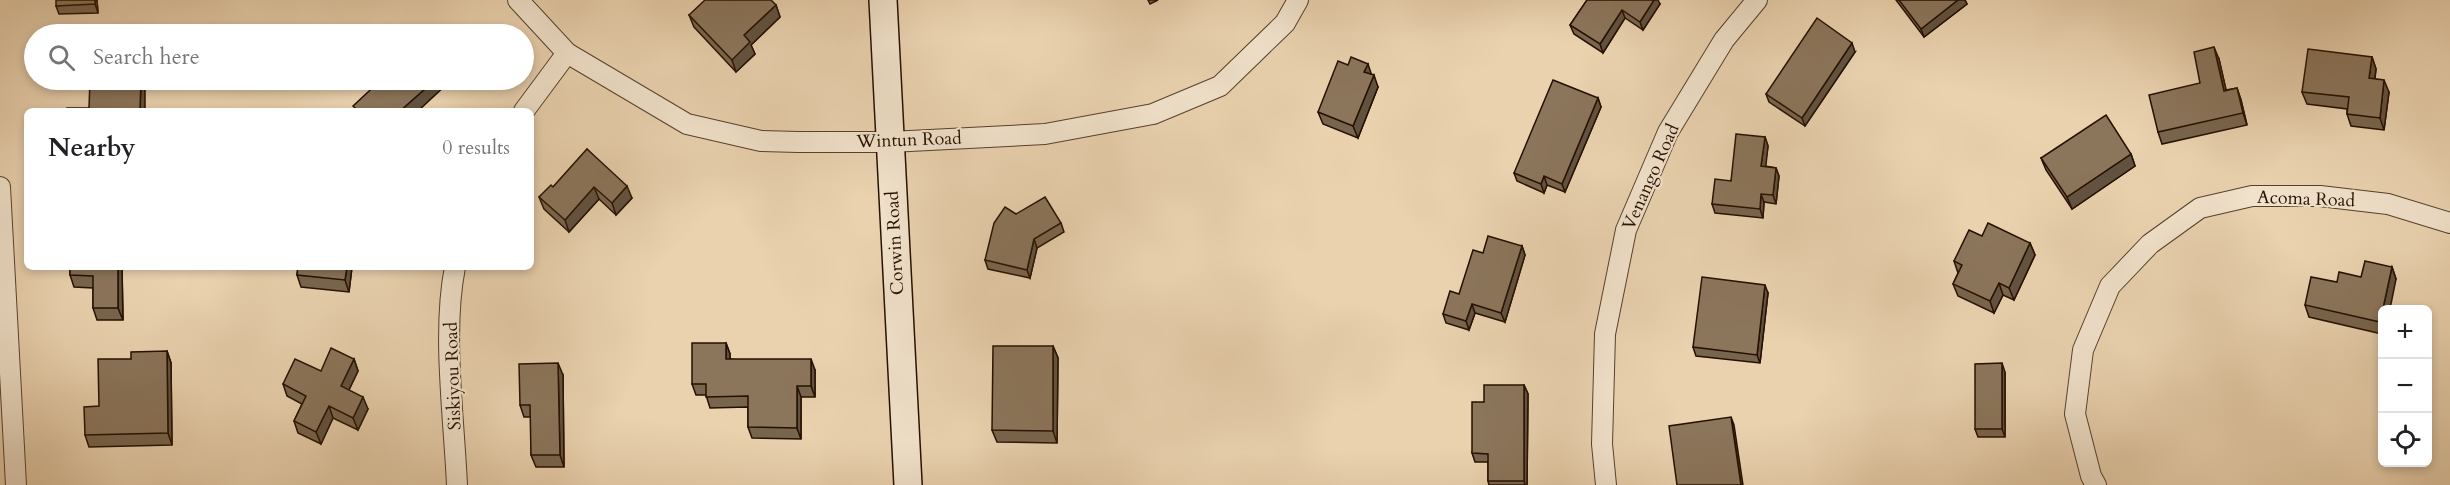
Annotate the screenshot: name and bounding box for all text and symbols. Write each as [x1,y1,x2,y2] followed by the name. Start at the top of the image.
[24,24,534,90] search box
[45,41,78,74] icon: search
[93,42,200,72] text: Search here
[1616,120,1686,234] street label: Venango Road
[855,126,962,154] street label: Wintun Road
[48,130,136,165] text: Nearby
[442,134,510,161] text: 0 results
[2257,185,2356,213] street label: Acoma Road
[880,190,910,296] street label: Corwin Road
[2378,305,2432,467] map controls
[2378,305,2432,359] button: +
[439,321,467,431] street label: Siskiyou Road
[2378,359,2432,413] button: −
[2378,413,2432,467] button: locate

